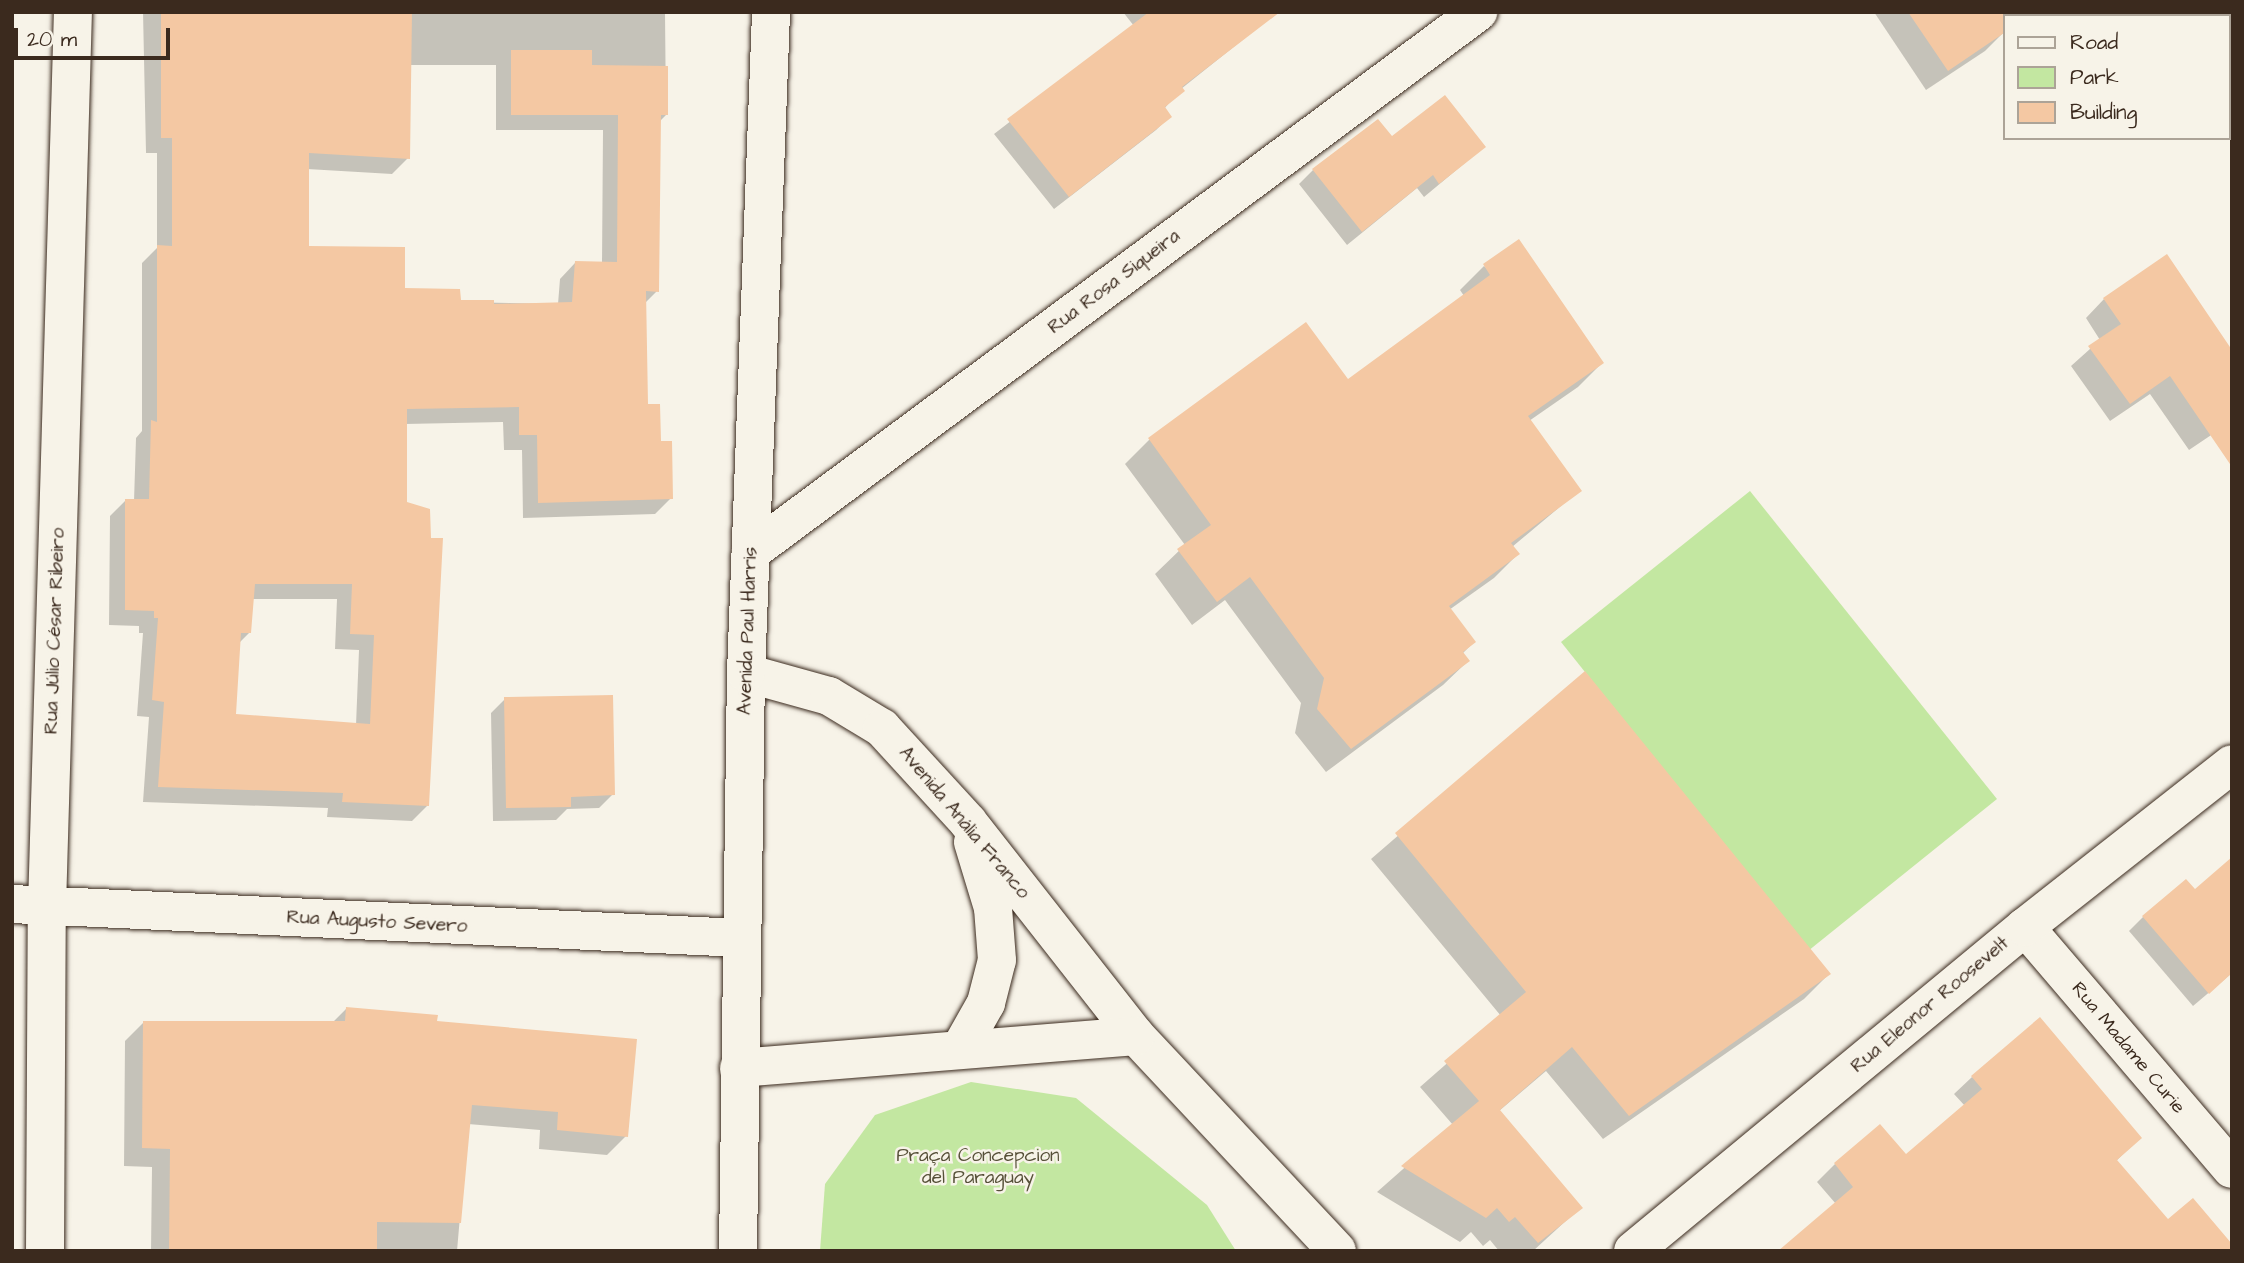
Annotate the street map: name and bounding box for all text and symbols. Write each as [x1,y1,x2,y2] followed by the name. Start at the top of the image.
[18,14,173,58] scale bar
[2002,14,2230,140] legend
[27,25,77,54] text: 20 m
[2070,28,2118,57] text: Road
[2070,63,2119,92] text: Park
[2070,98,2137,127] text: Building
[1044,225,1184,339] street label: Rua Rosa Siqueira
[40,527,70,735] street label: Rua Júlio César Ribeiro
[734,547,762,715] street label: Avenida Paul Harris
[894,742,1034,904] street label: Avenida Anália Franco
[286,906,468,938] street label: Rua Augusto Severo
[1846,932,2014,1078] street label: Rua Eleonor Roosevelt
[2066,978,2190,1118] street label: Rua Madame Curie
[896,1145,1060,1189] park label: Praça Concepcion del Paraguay

